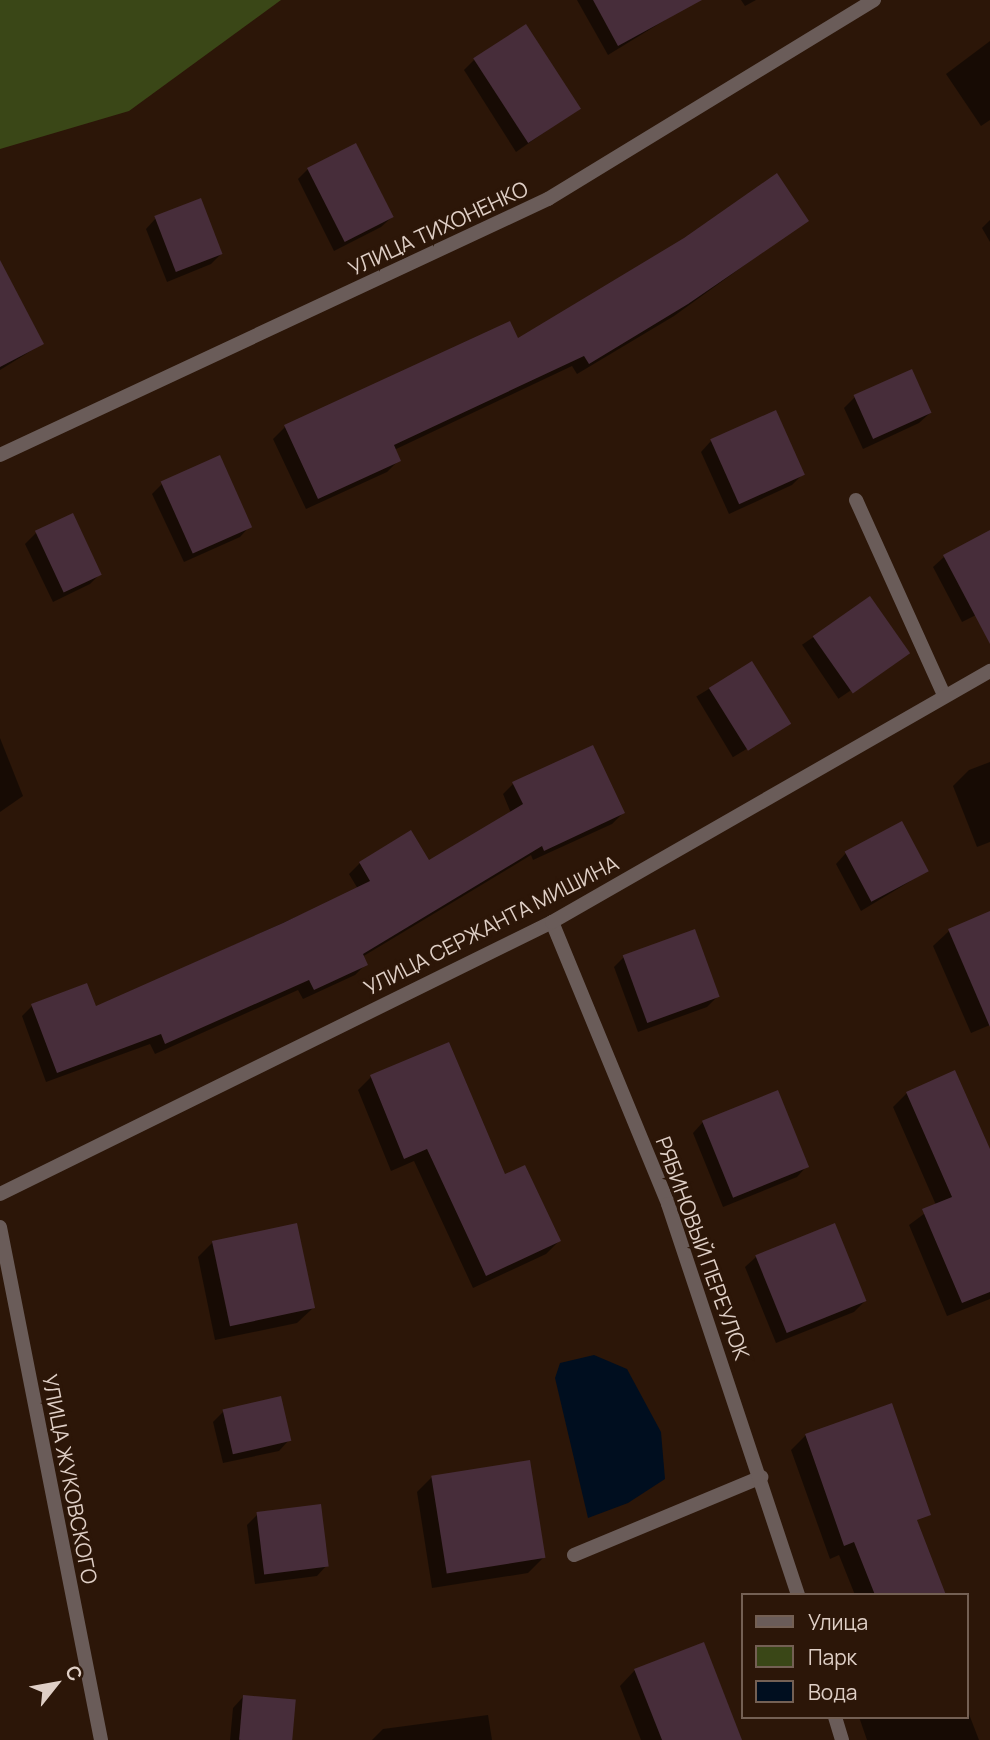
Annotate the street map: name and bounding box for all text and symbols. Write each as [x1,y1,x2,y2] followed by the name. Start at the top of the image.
[344,175,532,281] street label: УЛИЦА ТИХОНЕНКО
[360,850,622,1000] street label: УЛИЦА СЕРЖАНТА МИШИНА
[651,1133,755,1363] street label: РЯБИНОВЫЙ ПЕРЕУЛОК
[37,1372,103,1586] street label: УЛИЦА ЖУКОВСКОГО
[741,1593,969,1719] legend
[808,1608,868,1636] text: Улица
[808,1643,857,1671] text: Парк
[21,1649,91,1719] north arrow
[59,1660,89,1686] text: С
[808,1678,858,1706] text: Вода

